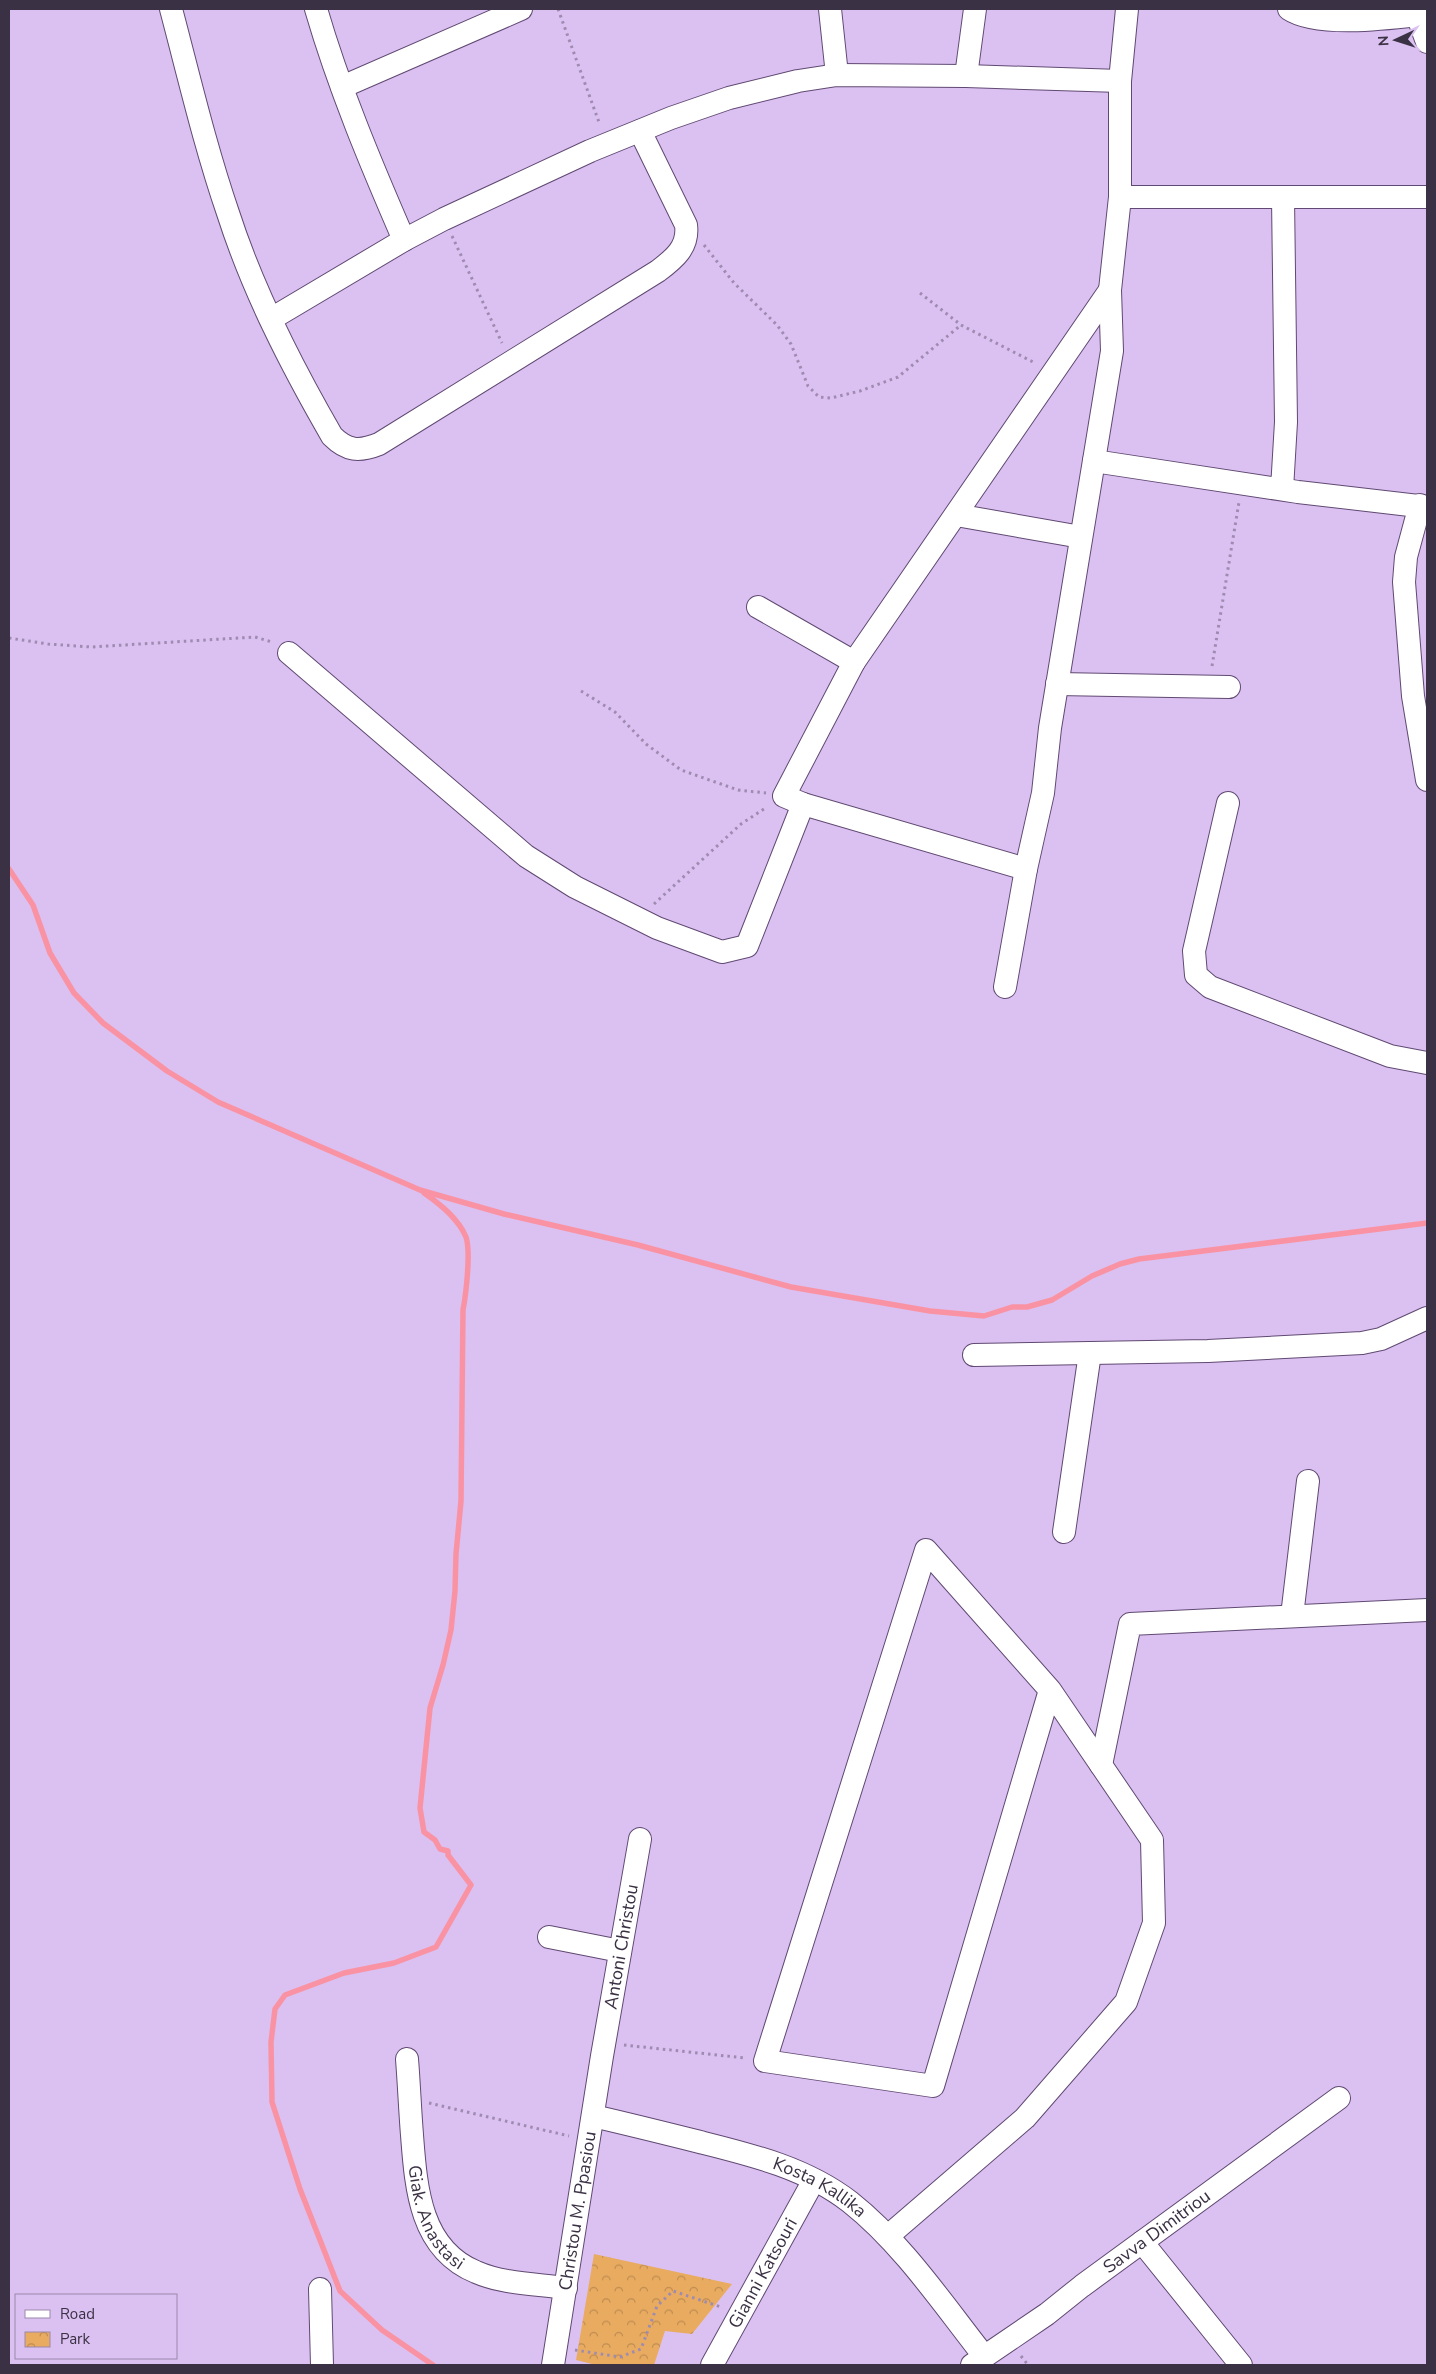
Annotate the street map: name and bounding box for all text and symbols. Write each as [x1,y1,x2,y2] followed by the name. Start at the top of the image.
[1371,15,1421,65] north arrow
[1374,35,1393,47] text: N
[598,1882,644,2011] street label: Antoni Christou
[553,2130,602,2292] street label: Christou M. Ppasiou
[770,2151,872,2223] street label: Kosta Kallika
[403,2164,469,2275] street label: Giak. Anastasi
[1098,2184,1215,2279] street label: Savva Dimitriou
[723,2214,803,2333] street label: Gianni Katsouri
[15,2294,178,2359] legend
[60,2304,95,2324] text: Road
[60,2329,90,2349] text: Park

